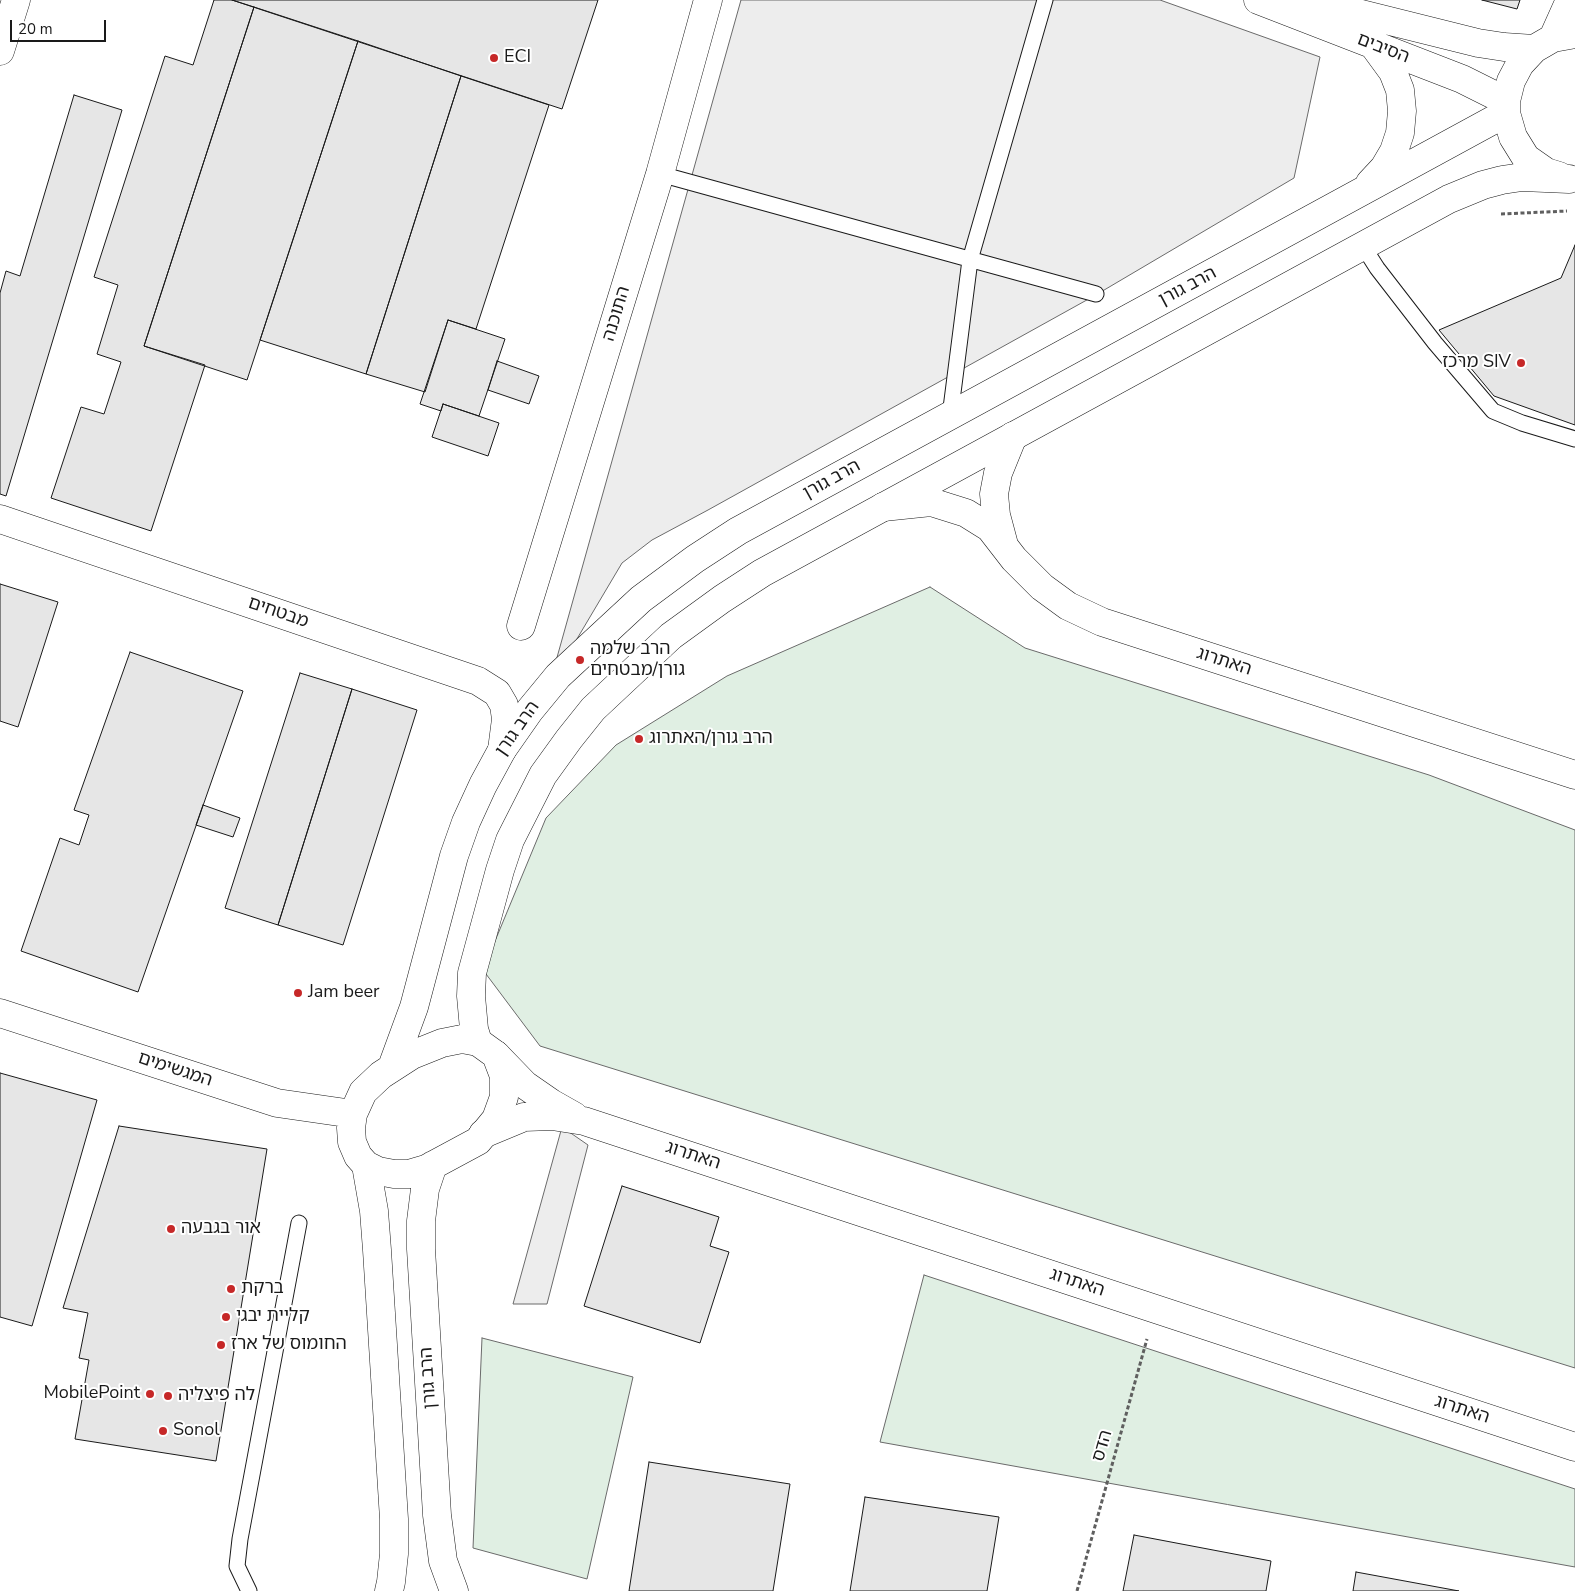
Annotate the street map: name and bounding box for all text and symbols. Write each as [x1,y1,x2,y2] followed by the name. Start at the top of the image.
[12,10,109,42] scale bar
[18,19,53,39] text: 20 m
[1354,29,1412,69] street label: הסיבים
[504,47,531,69] place label: ECI
[488,52,500,64] marker: ECI
[1155,263,1221,311] street label: הרב גורן
[598,284,636,344] street label: התוכנה
[1442,352,1511,374] place label: מרכז SIV
[1515,357,1527,369] marker: מרכז SIV
[800,455,864,505] street label: הרב גורן
[245,593,311,633] street label: מבטחים
[590,639,685,682] place label: הרב שלמה גורן/מבטחים
[1194,643,1254,681] street label: האתרוג
[574,654,586,666] marker: הרב שלמה גורן/מבטחים
[491,697,545,761] street label: הרב גורן
[649,728,773,750] place label: הרב גורן/האתרוג
[633,733,645,745] marker: הרב גורן/האתרוג
[308,982,379,1004] place label: Jam beer
[292,987,304,999] marker: Jam beer
[135,1048,215,1092] street label: המגשימים
[663,1137,723,1175] street label: האתרוג
[181,1218,261,1240] place label: אור בגבעה
[165,1223,177,1235] marker: אור בגבעה
[1047,1264,1107,1302] street label: האתרוג
[241,1278,284,1300] place label: ברקת
[225,1283,237,1295] marker: ברקת
[236,1306,310,1328] place label: קליית יבגי
[220,1311,232,1323] marker: קליית יבגי
[231,1334,347,1356] place label: החומוס של ארז
[215,1339,227,1351] marker: החומוס של ארז
[416,1346,442,1410] street label: הרב גורן
[43,1383,140,1405] place label: MobilePoint
[178,1385,255,1407] place label: לה פיצליה
[144,1388,156,1400] marker: MobilePoint
[162,1390,174,1402] marker: לה פיצליה
[1432,1391,1492,1429] street label: האתרוג
[173,1420,220,1442] place label: Sonol
[157,1425,169,1437] marker: Sonol
[1088,1428,1118,1464] street label: הדס

